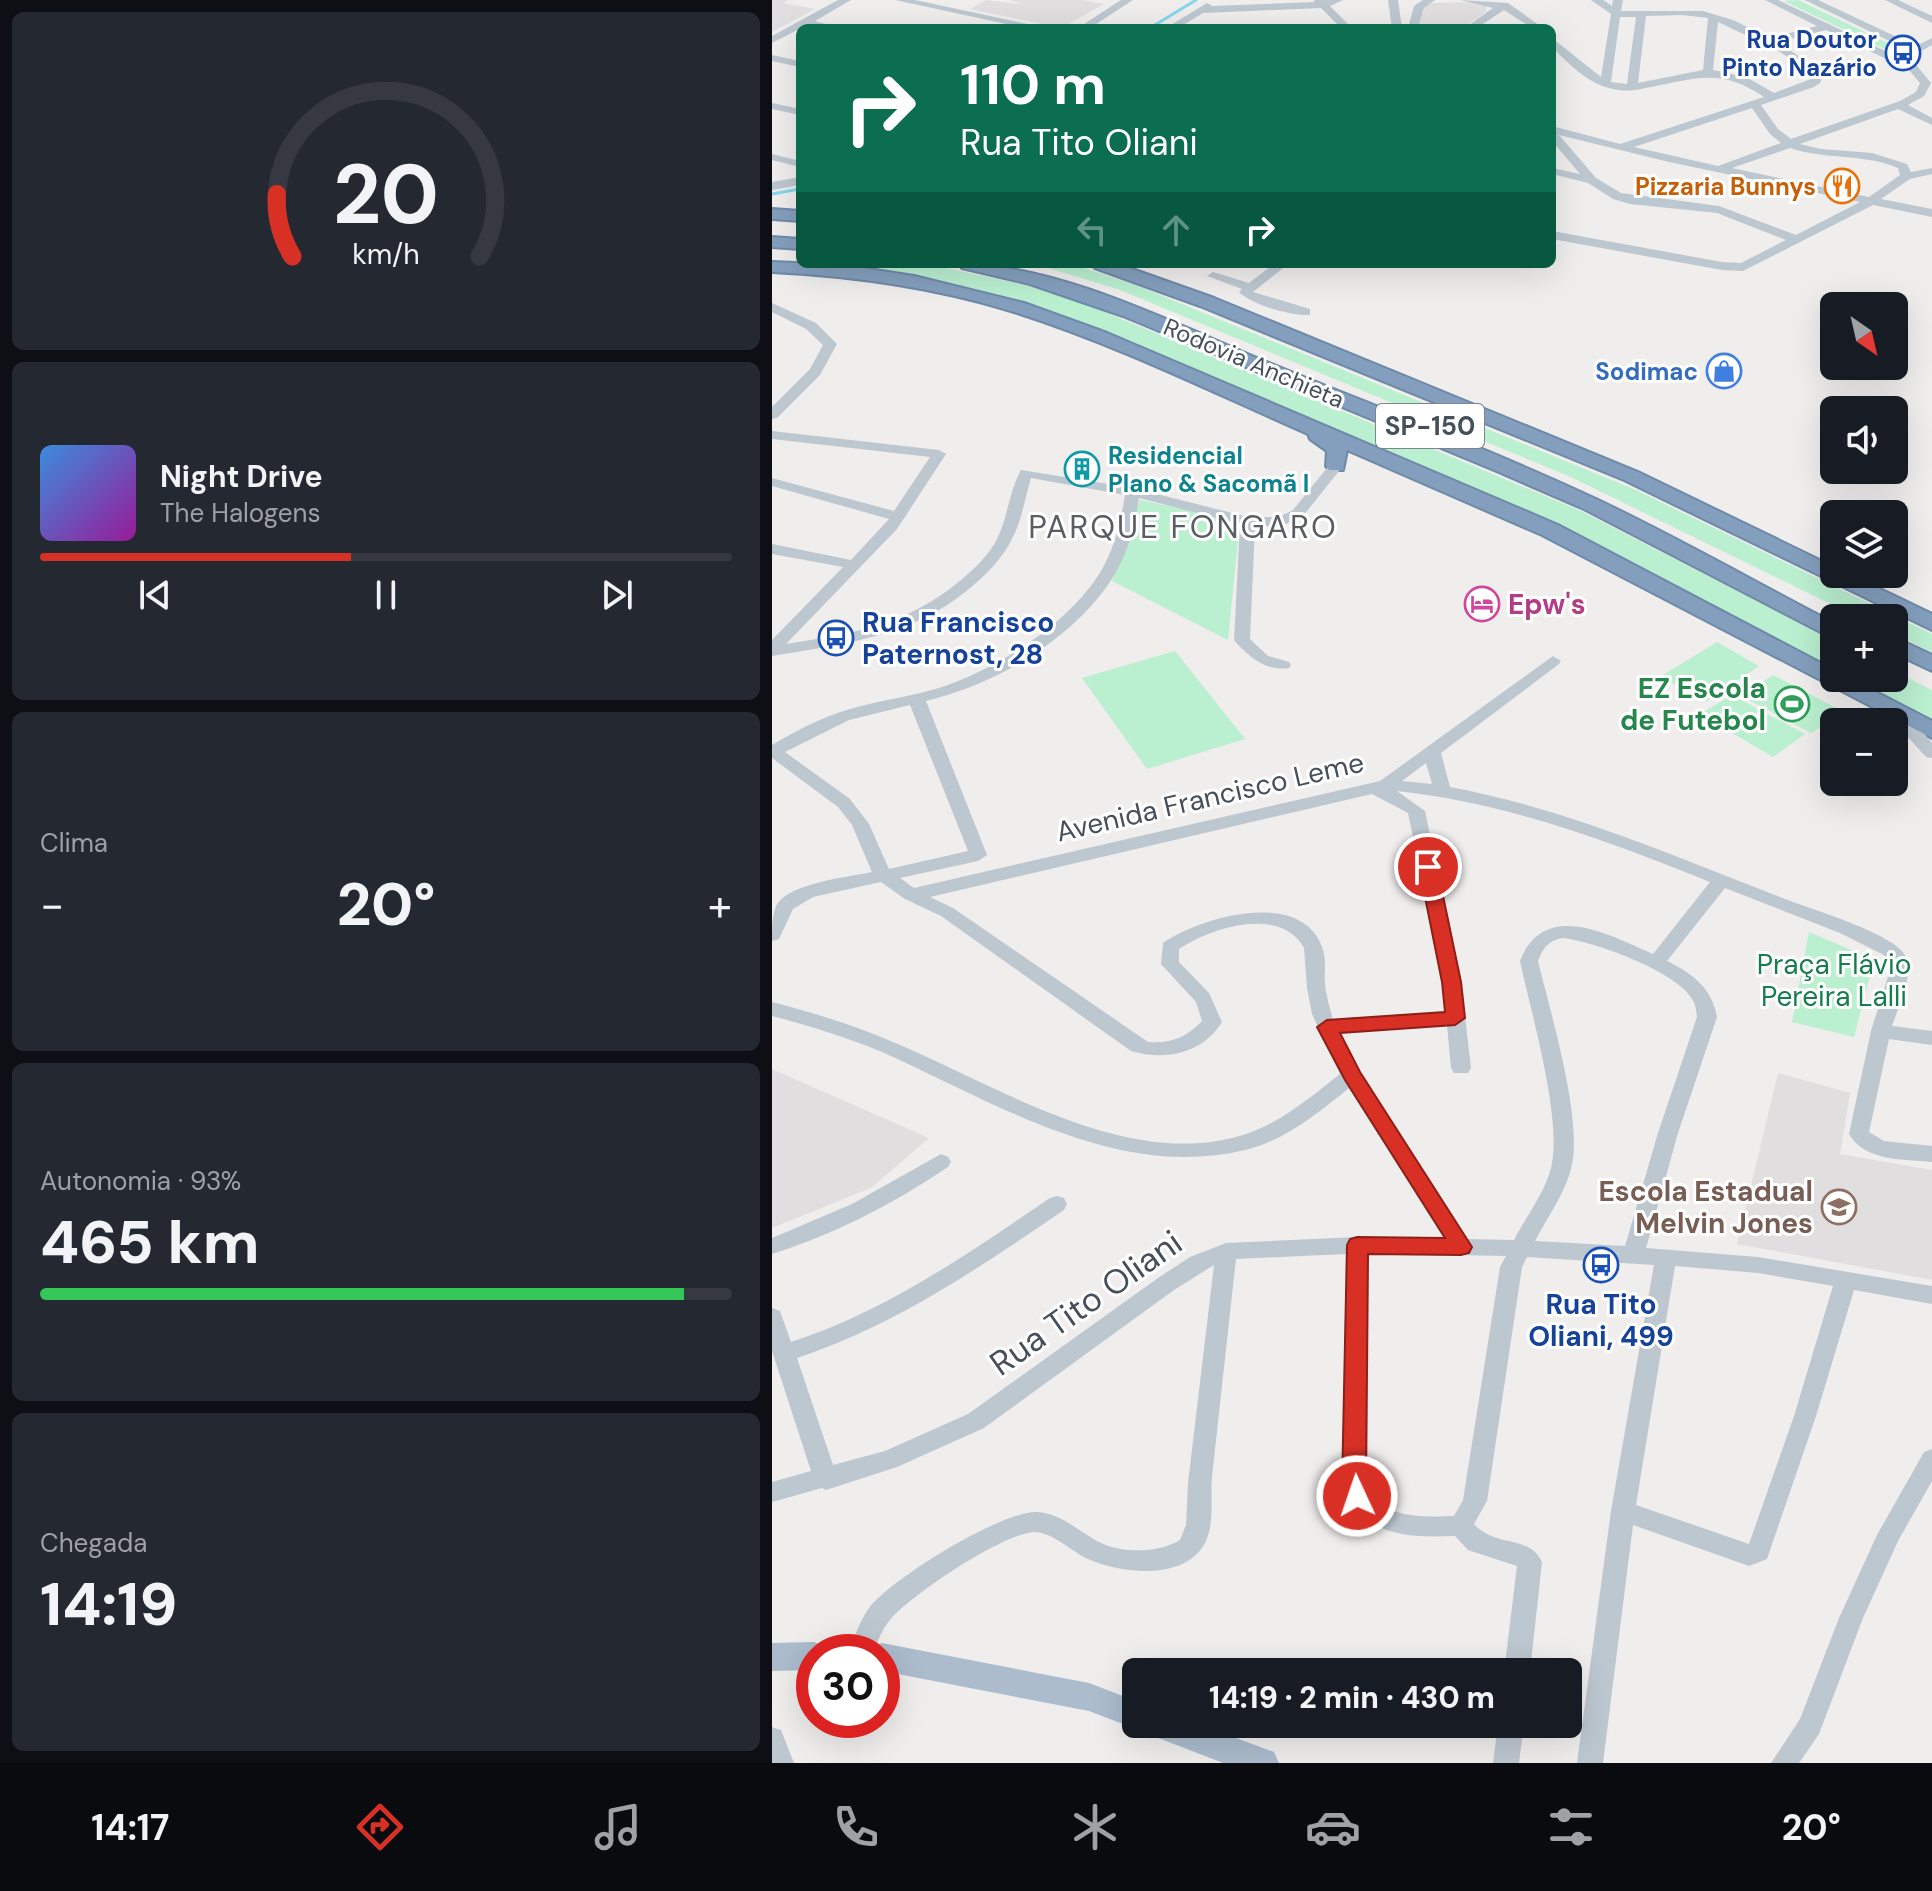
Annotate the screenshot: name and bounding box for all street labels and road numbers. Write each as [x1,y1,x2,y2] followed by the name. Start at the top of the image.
[1159,311,1349,415] street label: Rodovia Anchieta
[1376,404,1484,448] road number: SP-150
[1053,744,1367,850] street label: Avenida Francisco Leme
[981,1220,1191,1386] street label: Rua Tito Oliani

